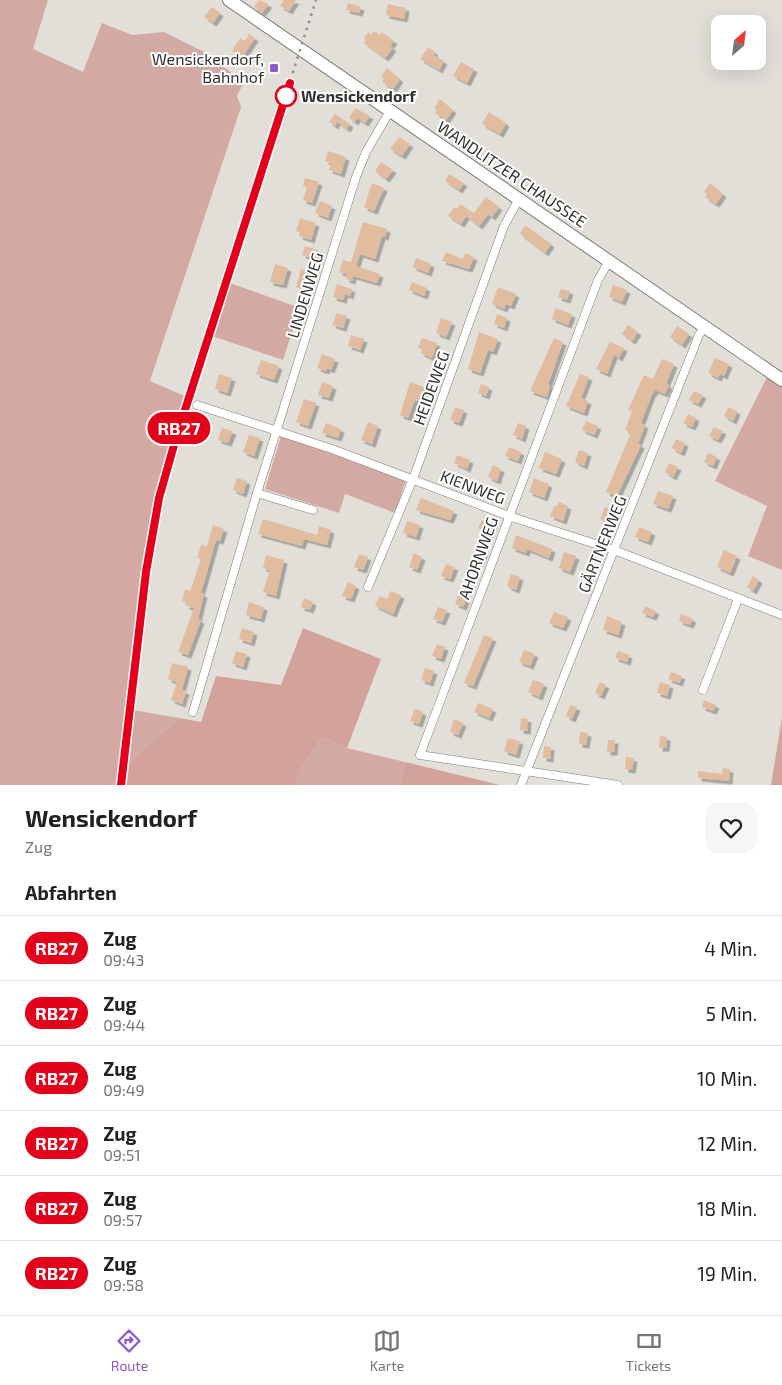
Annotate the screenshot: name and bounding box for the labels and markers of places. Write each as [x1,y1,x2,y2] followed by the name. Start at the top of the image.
[152,49,265,86] place label: Wensickendorf, Bahnhof
[268,62,280,74] marker: Wensickendorf, Bahnhof
[275,85,297,107] marker: Wensickendorf
[301,86,416,105] place label: Wensickendorf

